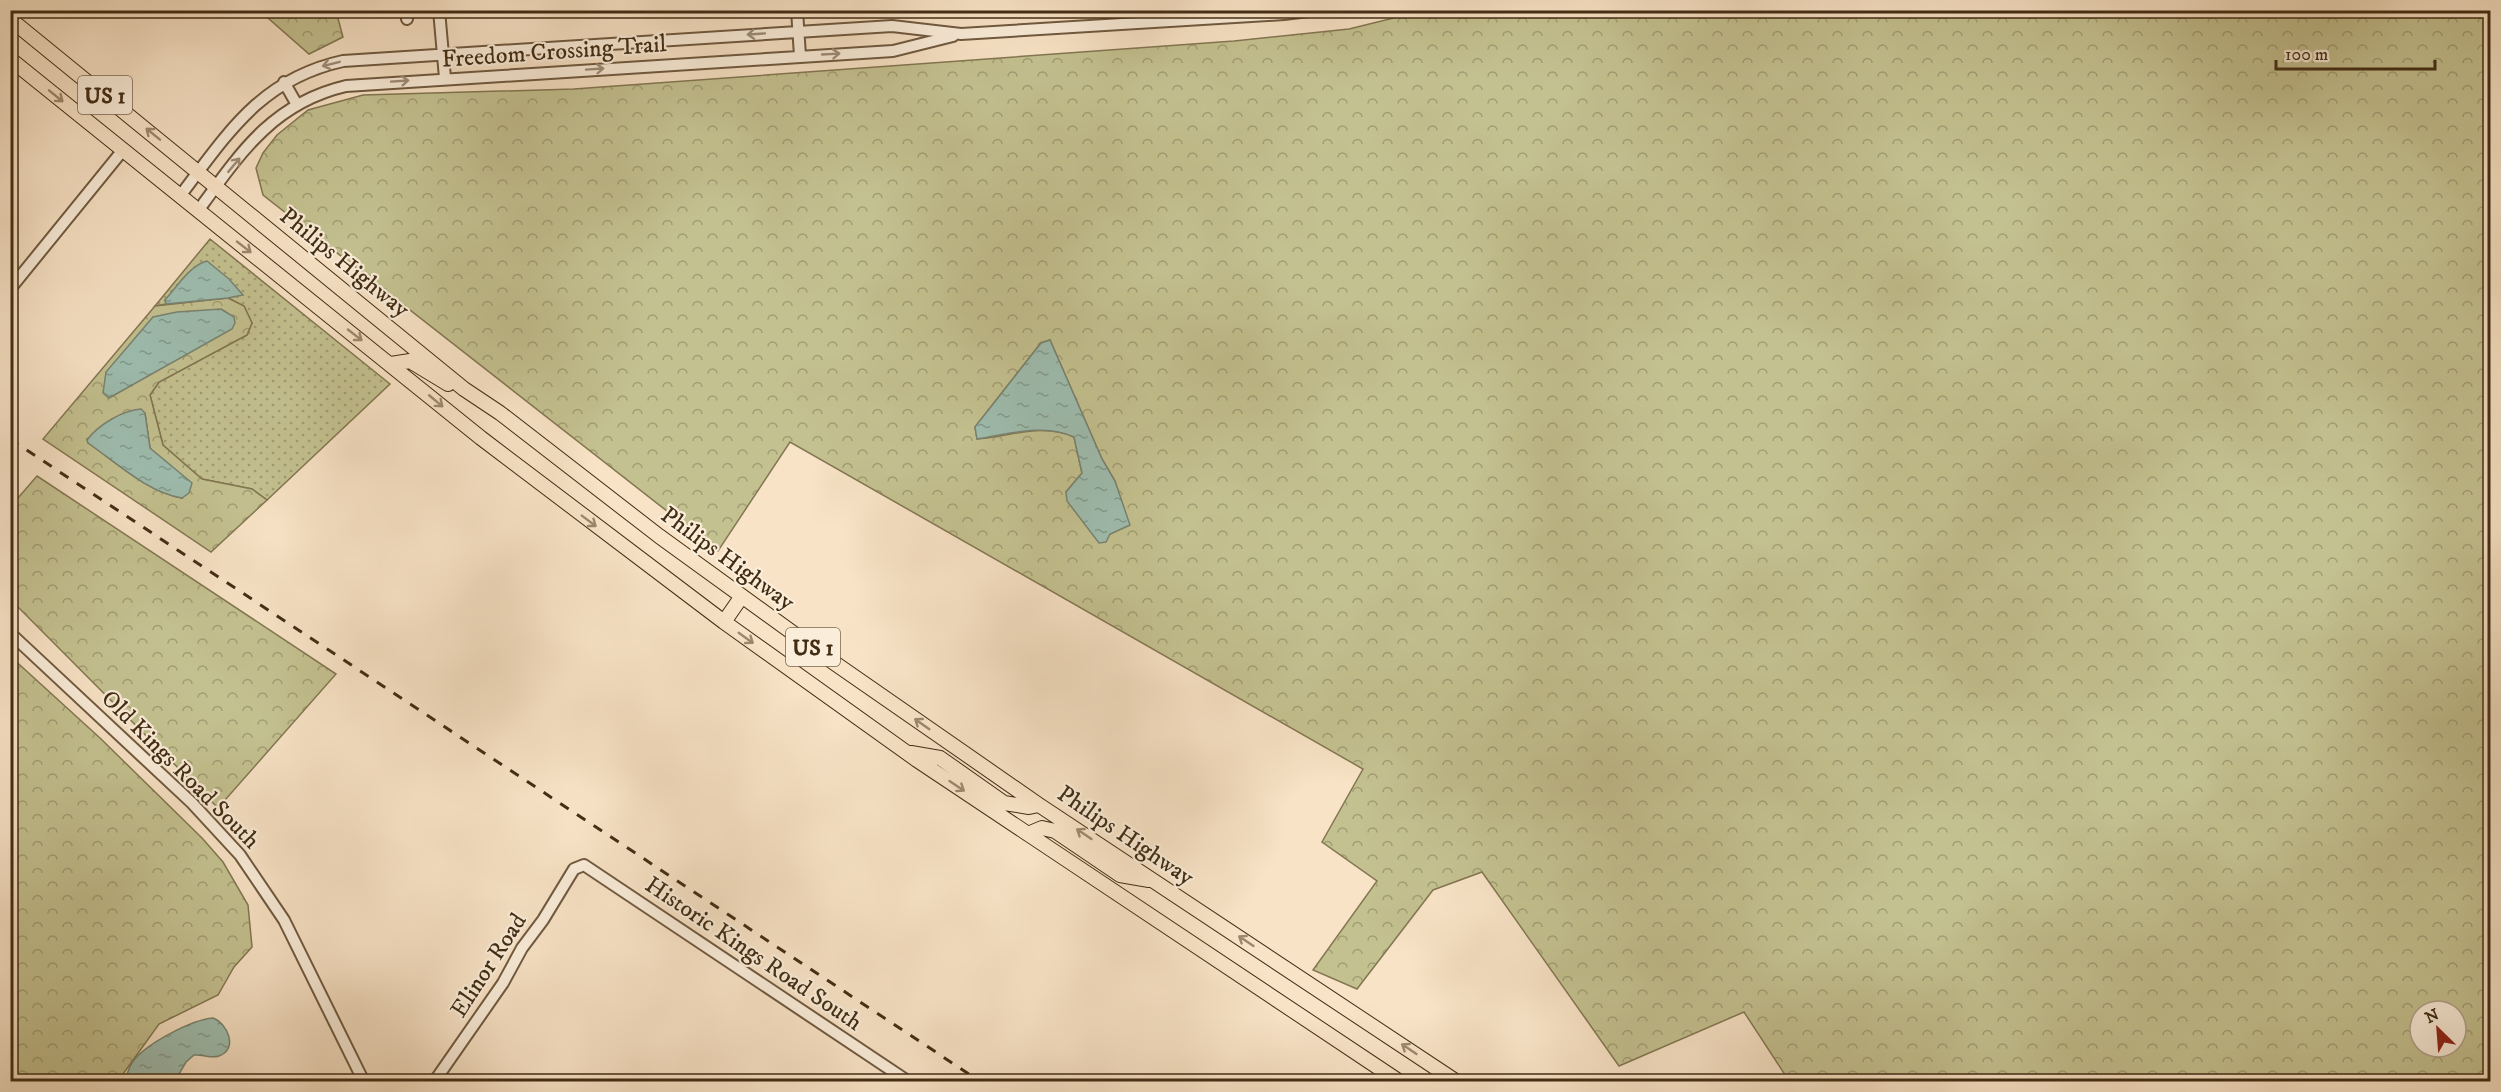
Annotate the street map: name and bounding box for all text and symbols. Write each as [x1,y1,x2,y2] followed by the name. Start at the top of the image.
[441,29,668,75] street label: Freedom Crossing Trail
[747,29,767,40] one-way arrow
[2276,33,2435,71] scale bar
[2285,44,2328,66] text: 100 m
[821,49,841,60] one-way arrow
[322,58,341,70] one-way arrow
[584,63,604,74] one-way arrow
[78,76,132,114] road number: US 1
[389,76,409,87] one-way arrow
[48,89,63,103] one-way arrow
[145,128,161,141] one-way arrow
[227,157,240,173] one-way arrow
[273,201,416,325] street label: Philips Highway
[235,240,251,253] one-way arrow
[346,329,362,342] one-way arrow
[428,394,443,408] one-way arrow
[654,500,801,618] street label: Philips Highway
[581,515,597,528] one-way arrow
[786,628,840,666] road number: US 1
[737,632,753,644] one-way arrow
[95,684,266,856] street label: Old Kings Road South
[915,718,931,730] one-way arrow
[1051,779,1200,893] street label: Philips Highway
[948,780,964,792] one-way arrow
[1076,828,1092,840] one-way arrow
[639,870,868,1038] street label: Historic Kings Road South
[444,908,534,1023] street label: Elinor Road
[1238,935,1255,947] one-way arrow
[2408,999,2468,1059] north arrow
[2422,1004,2442,1028] text: N
[1401,1043,1417,1055] one-way arrow

